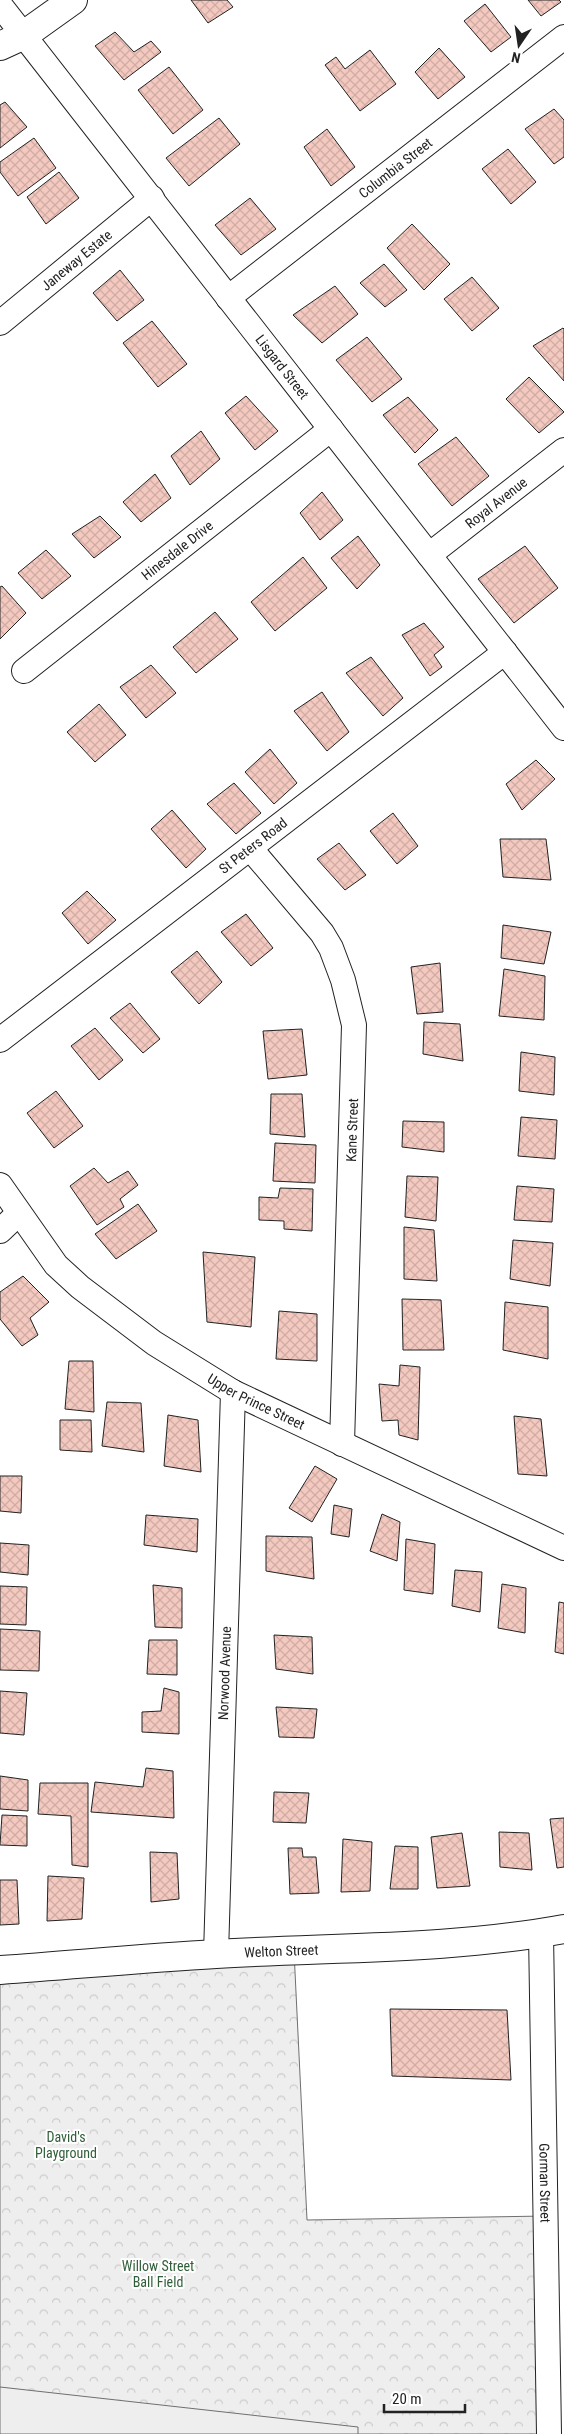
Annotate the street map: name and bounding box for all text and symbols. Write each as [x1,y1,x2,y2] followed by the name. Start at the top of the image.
[494,20,544,70] north arrow
[510,49,522,66] text: N
[356,135,435,201] street label: Columbia Street
[38,226,115,294] street label: Janeway Estate
[252,332,312,402] street label: Lisgard Street
[462,474,530,532] street label: Royal Avenue
[138,517,216,583] street label: Hinesdale Drive
[216,814,290,877] street label: St Peters Road
[343,1098,361,1162] street label: Kane Street
[205,1370,307,1433] street label: Upper Prince Street
[215,1626,234,1720] street label: Norwood Avenue
[244,1942,319,1960] street label: Welton Street
[35,2129,97,2161] park label: David's Playground
[536,2143,554,2223] street label: Gorman Street
[122,2258,194,2290] park label: Willow Street Ball Field
[384,2382,465,2414] scale bar
[392,2390,422,2408] text: 20 m

